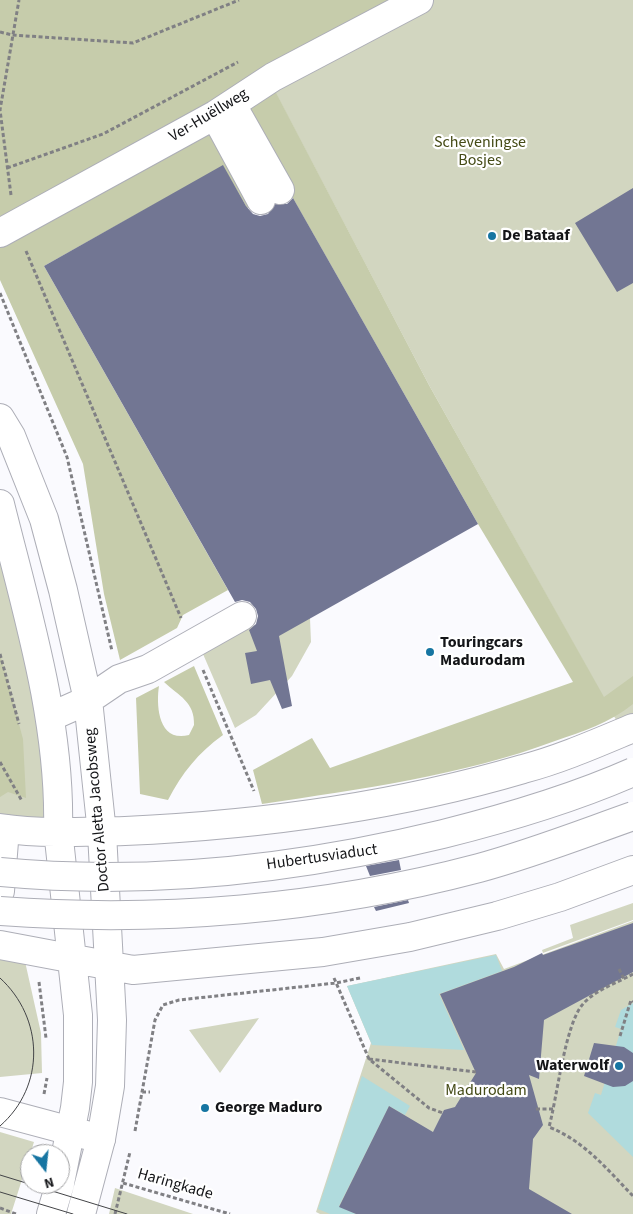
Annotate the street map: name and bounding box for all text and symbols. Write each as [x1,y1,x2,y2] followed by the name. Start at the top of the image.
[166,85,252,147] street label: Ver-Huëllweg
[434,133,526,171] park label: Scheveningse Bosjes
[502,226,570,246] place label: De Bataaf
[486,230,498,242] marker: De Bataaf
[440,633,525,671] place label: Touringcars Madurodam
[424,646,436,658] marker: Touringcars Madurodam
[81,727,115,893] street label: Doctor Aletta Jacobsweg
[265,841,379,875] street label: Hubertusviaduct
[536,1056,609,1076] place label: Waterwolf
[613,1060,625,1072] marker: Waterwolf
[445,1081,527,1101] park label: Madurodam
[215,1098,322,1118] place label: George Maduro
[199,1102,211,1114] marker: George Maduro
[20,1144,70,1194] north arrow
[135,1165,215,1205] street label: Haringkade
[42,1172,56,1193] text: N

